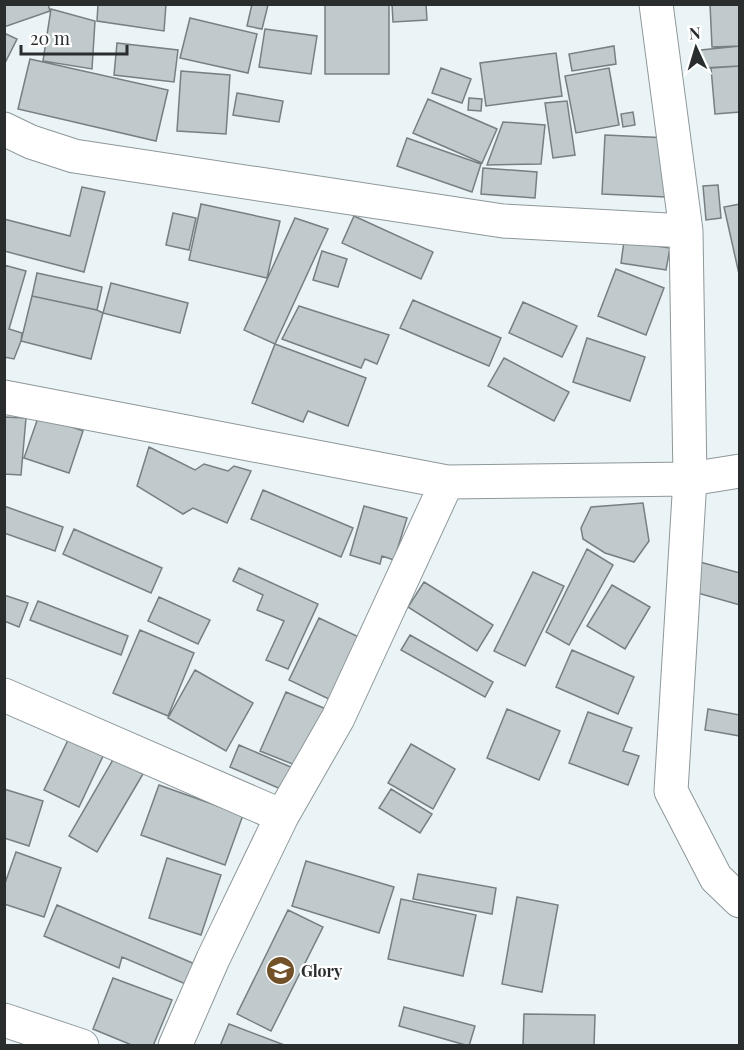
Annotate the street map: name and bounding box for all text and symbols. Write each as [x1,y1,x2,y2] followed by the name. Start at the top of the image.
[21,18,128,56] scale bar
[666,18,726,78] north arrow
[688,22,702,43] text: N
[30,26,70,50] text: 20 m
[264,954,296,986] school or university icon: Glory
[301,960,343,981] place label: Glory

